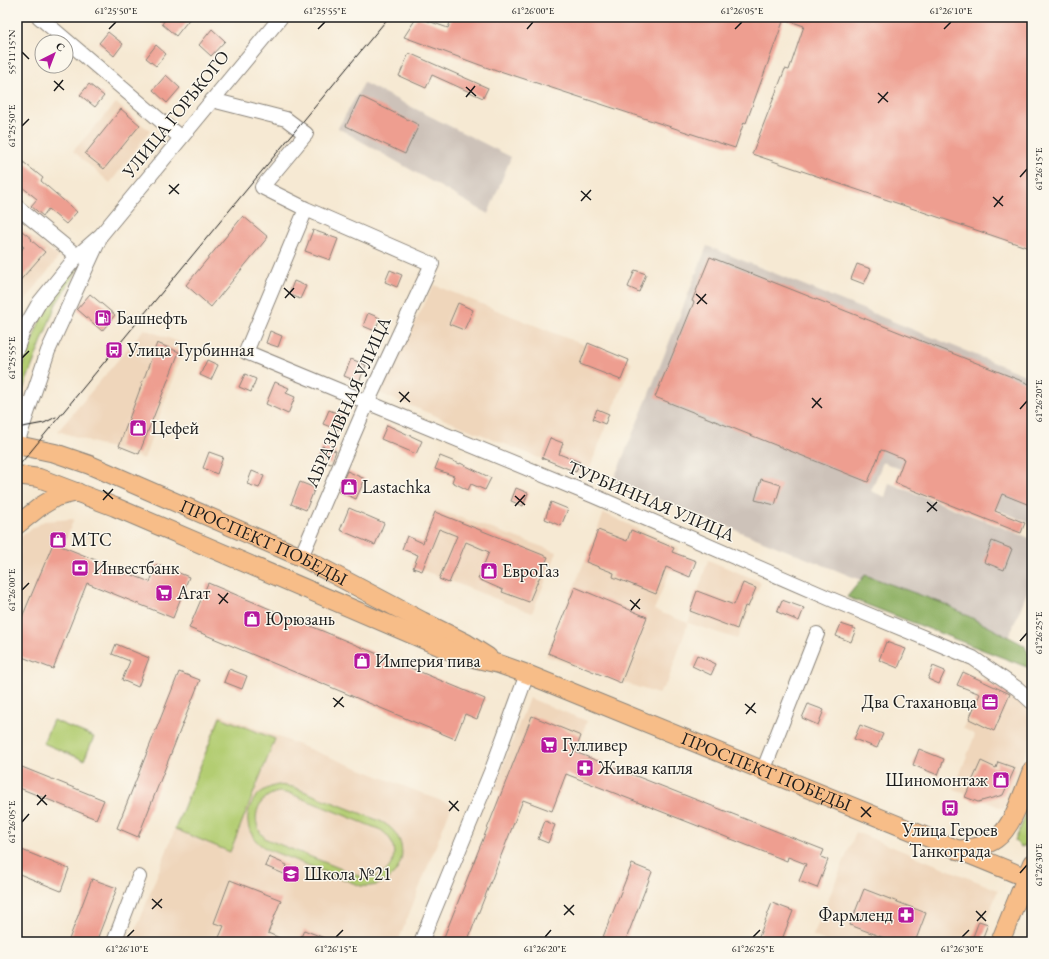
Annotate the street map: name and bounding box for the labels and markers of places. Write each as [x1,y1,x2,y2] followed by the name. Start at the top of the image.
[116,306,188,329] place label: Башнефть
[93,308,113,328] fuel station icon: Башнефть
[126,338,254,361] place label: Улица Турбинная
[104,340,124,360] bus stop icon: Улица Турбинная
[151,416,199,439] place label: Цефей
[128,418,148,438] shop icon: Цефей
[362,475,431,498] place label: Lastachka
[339,477,359,497] shop icon: Lastachka
[71,528,112,551] place label: МТС
[48,530,68,550] shop icon: МТС
[93,556,180,579] place label: Инвестбанк
[70,558,90,578] bank icon: Инвестбанк
[502,559,559,582] place label: ЕвроГаз
[479,561,499,581] shop icon: ЕвроГаз
[176,581,211,604] place label: Агат
[154,583,174,603] supermarket icon: Агат
[265,607,335,630] place label: Юрюзань
[242,609,262,629] shop icon: Юрюзань
[375,649,481,672] place label: Империя пива
[352,651,372,671] shop icon: Империя пива
[862,690,978,713] place label: Два Стахановца
[980,692,1000,712] office icon: Два Стахановца
[562,733,628,756] place label: Гулливер
[539,735,559,755] supermarket icon: Гулливер
[597,756,693,779] place label: Живая капля
[575,758,595,778] pharmacy icon: Живая капля
[885,768,988,791] place label: Шиномонтаж
[991,770,1011,790] shop icon: Шиномонтаж
[940,798,960,818] bus stop icon: Улица Героев Танкограда
[901,818,998,862] place label: Улица Героев Танкограда
[304,862,392,885] place label: Школа №21
[281,864,301,884] school or university icon: Школа №21
[818,903,893,926] place label: Фармленд
[896,905,916,925] pharmacy icon: Фармленд

